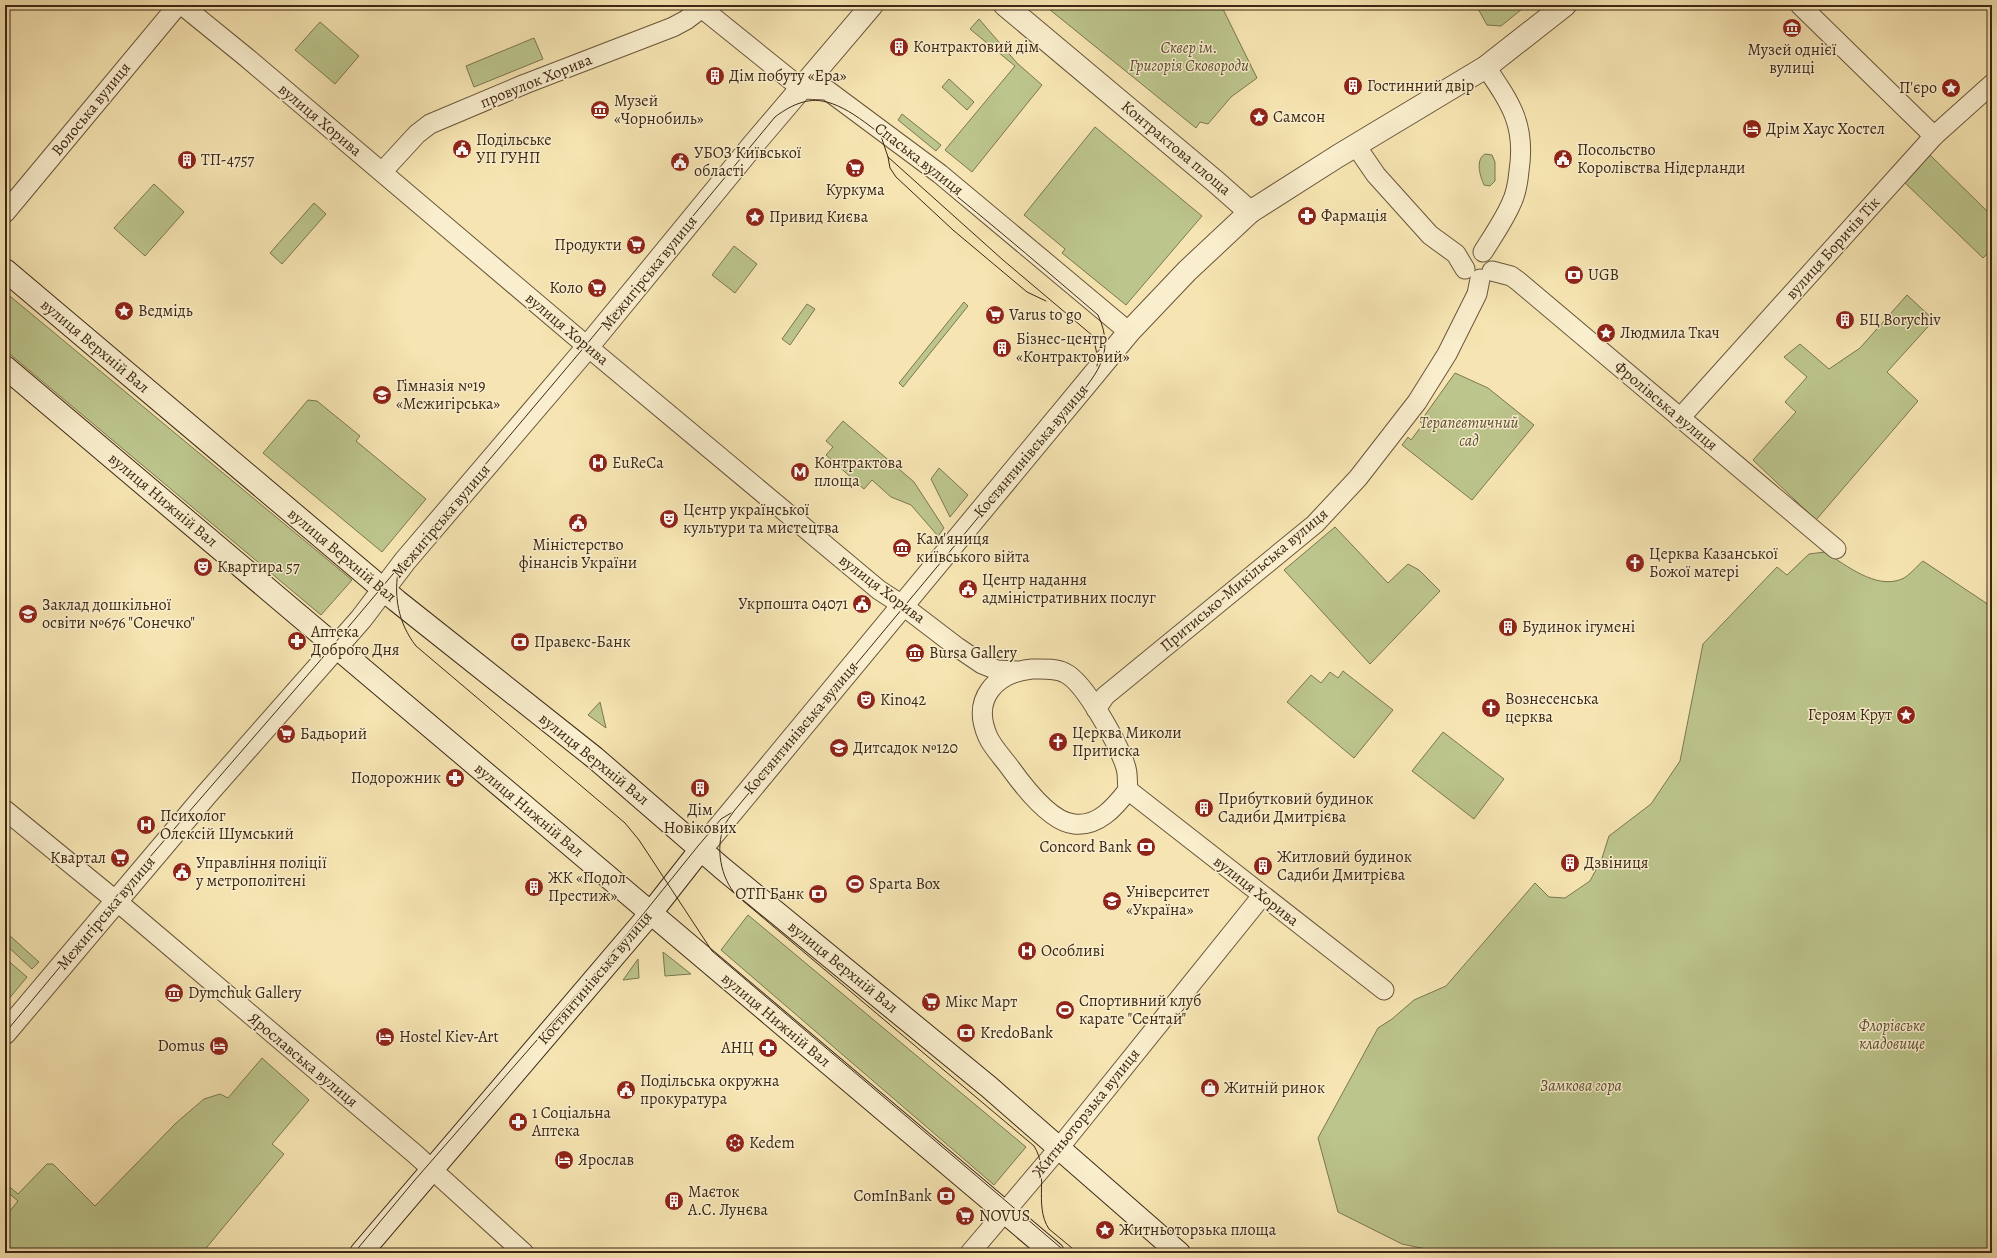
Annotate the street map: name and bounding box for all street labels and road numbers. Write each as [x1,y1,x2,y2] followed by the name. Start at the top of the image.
[477,48,596,113] street label: провулок Хорива
[46,57,136,161] street label: Волоська вулиця
[274,79,367,162] street label: вулиця Хорива
[1116,95,1236,201] street label: Контрактова площа
[870,117,968,201] street label: Спаська вулиця
[1781,192,1885,304] street label: вулиця Боричів Тік
[596,211,703,335] street label: Межигірська вулиця
[521,288,614,371] street label: вулиця Хорива
[36,294,154,398] street label: вулиця Верхній Вал
[1609,356,1723,456] street label: Фролівська вулиця
[969,379,1094,522] street label: Костянтинівська вулиця
[104,448,222,552] street label: вулиця Нижній Вал
[387,459,495,583] street label: Межигірська вулиця
[283,503,401,607] street label: вулиця Верхній Вал
[1155,503,1333,657] street label: Притисько-Микільська вулиця
[834,549,930,629] street label: вулиця Хорива
[739,656,864,799] street label: Костянтинівська вулиця
[534,708,654,810] street label: вулиця Верхній Вал
[470,758,588,862] street label: вулиця Нижній Вал
[52,851,160,975] street label: Межигірська вулиця
[1209,851,1304,932] street label: вулиця Хорива
[533,906,658,1049] street label: Костянтинівська вулиця
[783,916,903,1018] street label: вулиця Верхній Вал
[717,968,835,1072] street label: вулиця Нижній Вал
[243,1007,363,1113] street label: Ярославська вулиця
[1027,1044,1145,1182] street label: Житньоторзька вулиця

